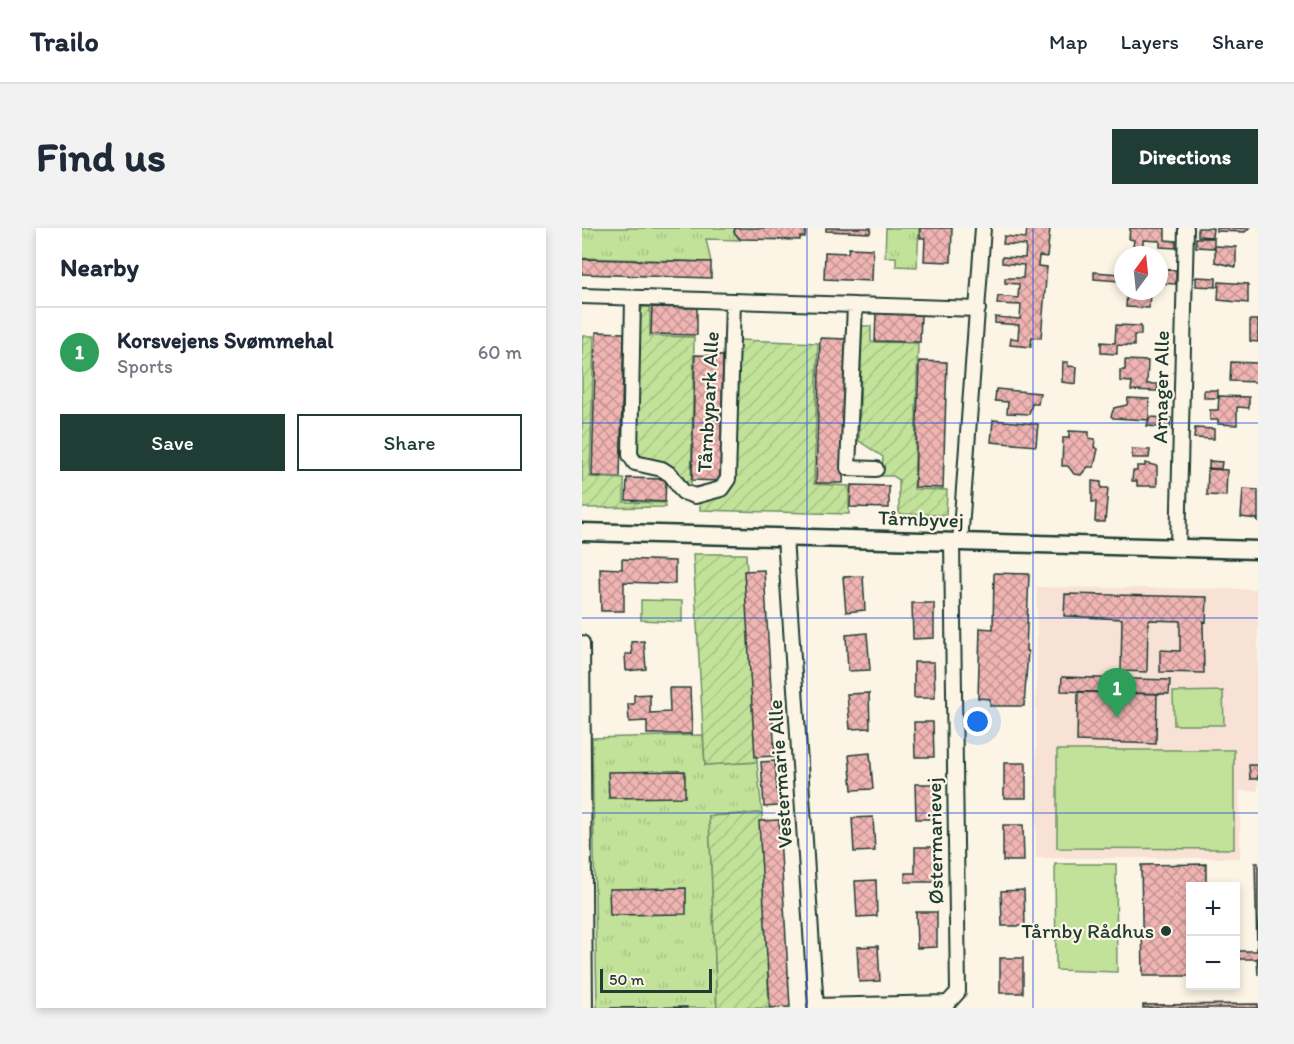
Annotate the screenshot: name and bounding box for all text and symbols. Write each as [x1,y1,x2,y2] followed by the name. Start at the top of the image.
[30,24,99,58] text: Trailo
[1049,29,1088,54] text: Map
[1121,29,1179,54] text: Layers
[1212,29,1264,54] text: Share
[1112,129,1258,184] button: Directions
[36,131,166,182] text: Find us
[1114,246,1168,300] north arrow
[60,251,139,283] text: Nearby
[117,327,333,354] text: Korsvejens Svømmehal
[1147,330,1174,444] street label: Arnager Alle
[691,331,724,473] street label: Tårnbypark Alle
[75,340,84,364] text: 1
[478,340,522,364] text: 60 m
[117,354,173,378] text: Sports
[60,414,285,471] button: Save
[297,414,522,471] button: Share
[878,505,964,532] street label: Tårnbyvej
[1098,668,1136,718] pin: 1
[762,699,797,849] street label: Vestermarie Alle
[963,707,992,736] your location
[921,777,948,905] street label: Østermarievej
[1186,882,1240,990] map controls
[1186,882,1240,936] button: +
[1021,918,1154,943] place label: Tårnby Rådhus
[1159,924,1173,938] marker: Tårnby Rådhus
[1186,936,1240,990] button: −
[600,966,712,994] scale bar
[609,970,644,989] text: 50 m

